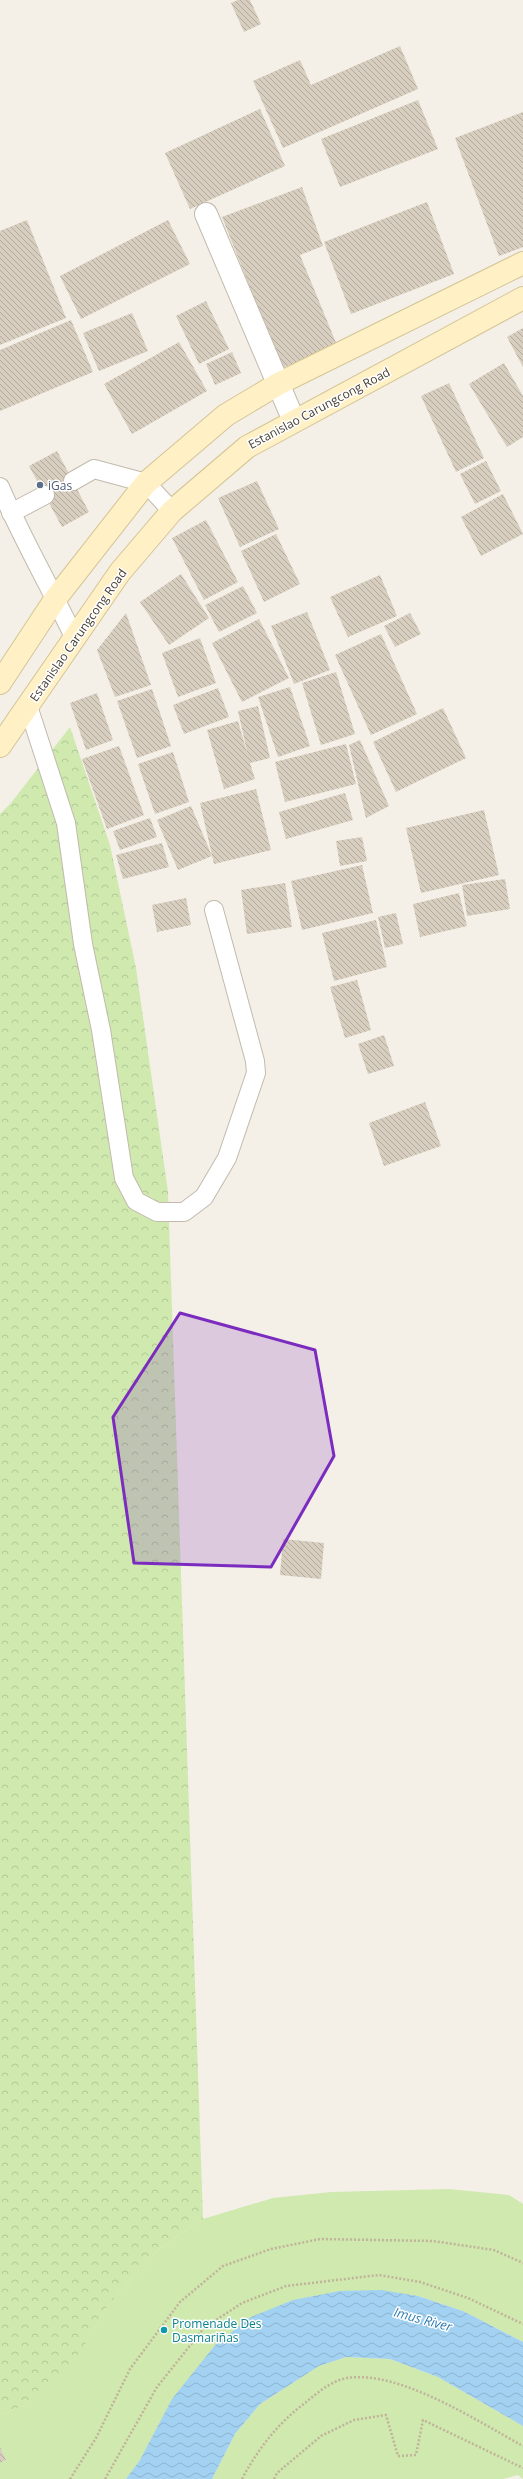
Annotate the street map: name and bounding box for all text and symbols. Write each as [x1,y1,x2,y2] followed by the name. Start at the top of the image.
[245,363,393,453] street label: Estanislao Carungcong Road
[48,477,72,494] place label: iGas
[35,480,45,490] marker: iGas
[26,565,130,705] street label: Estanislao Carungcong Road
[392,2303,455,2336] water label: Imus River
[172,2315,262,2346] place label: Promenade Des Dasmariñas
[159,2325,169,2335] marker: Promenade Des Dasmariñas

